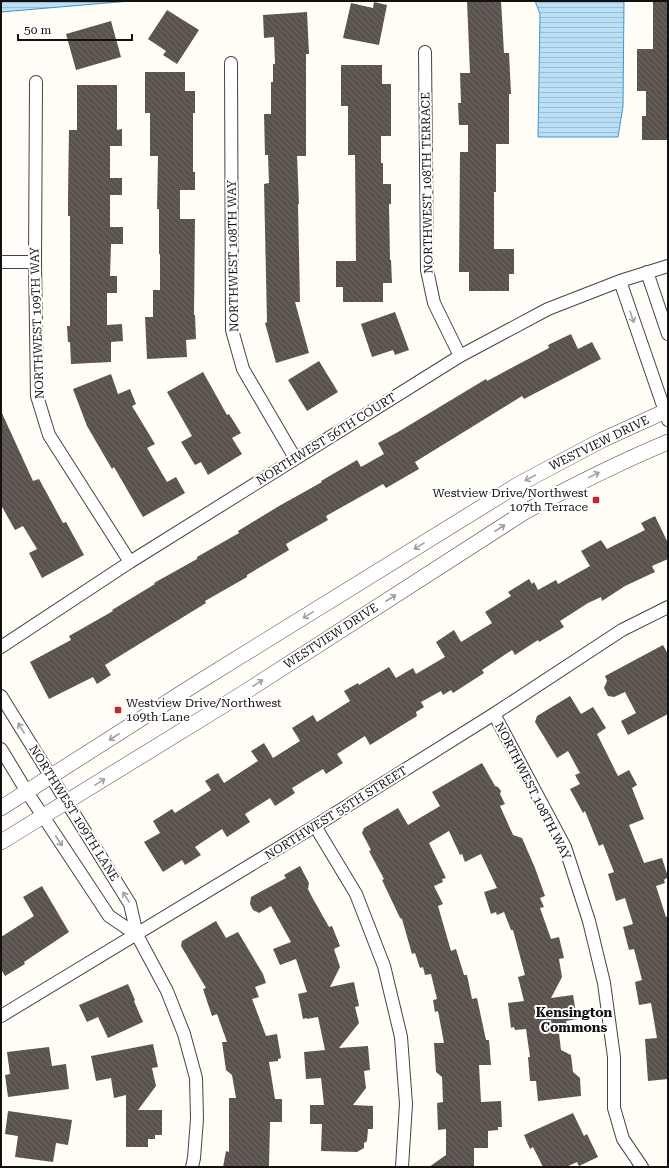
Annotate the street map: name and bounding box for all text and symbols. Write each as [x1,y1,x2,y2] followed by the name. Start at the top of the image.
[18,16,132,42] scale bar
[24,23,51,37] text: 50 m
[418,92,436,274] street label: NORTHWEST 108TH TERRACE
[225,179,241,332] street label: NORTHWEST 108TH WAY
[27,246,47,399] street label: NORTHWEST 109TH WAY
[629,311,637,323] one-way arrow
[254,390,398,488] street label: NORTHWEST 56TH COURT
[547,413,651,473] street label: WESTVIEW DRIVE
[588,471,600,478] one-way arrow
[524,475,536,482] one-way arrow
[432,486,589,514] place label: Westview Drive/Northwest 107th Terrace
[591,495,601,505] marker: Westview Drive/Northwest 107th Terrace
[494,523,506,531] one-way arrow
[414,542,425,550] one-way arrow
[385,594,396,602] one-way arrow
[281,600,381,672] street label: WESTVIEW DRIVE
[302,611,314,619] one-way arrow
[252,679,264,687] one-way arrow
[126,696,282,724] place label: Westview Drive/Northwest 109th Lane
[113,705,123,715] marker: Westview Drive/Northwest 109th Lane
[492,720,574,863] street label: NORTHWEST 108TH WAY
[16,722,24,734] one-way arrow
[108,733,120,741] one-way arrow
[26,742,122,884] street label: NORTHWEST 109TH LANE
[262,763,410,863] street label: NORTHWEST 55TH STREET
[94,777,106,785] one-way arrow
[55,835,63,846] one-way arrow
[122,892,131,903] one-way arrow
[536,1005,613,1035] district label: Kensington Commons

